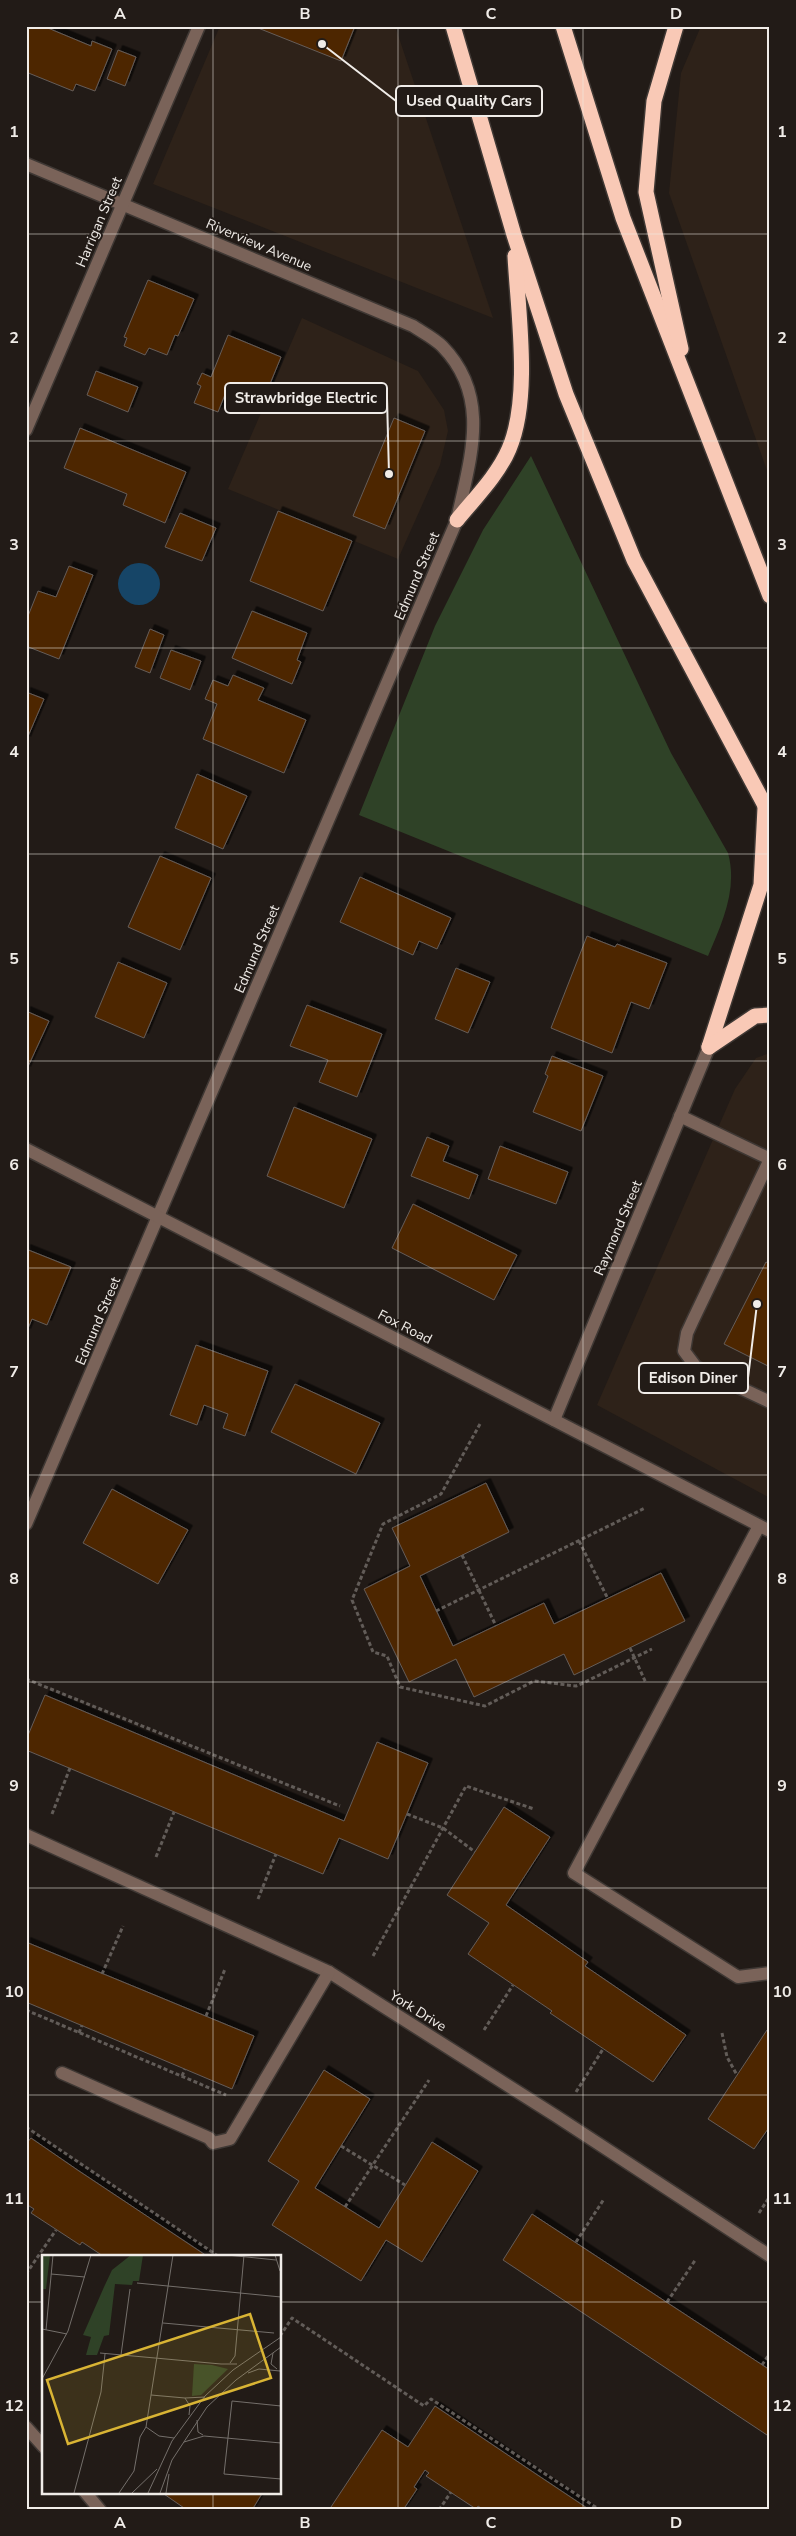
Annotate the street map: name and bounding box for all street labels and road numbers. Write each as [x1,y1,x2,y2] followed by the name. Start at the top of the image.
[71,174,127,270] street label: Harrigan Street
[203,214,315,276] street label: Riverview Avenue
[390,529,444,623] street label: Edmund Street
[230,902,284,996] street label: Edmund Street
[589,1177,647,1278] street label: Raymond Street
[71,1274,125,1368] street label: Edmund Street
[375,1305,435,1349] street label: Fox Road
[385,1985,450,2036] street label: York Drive

